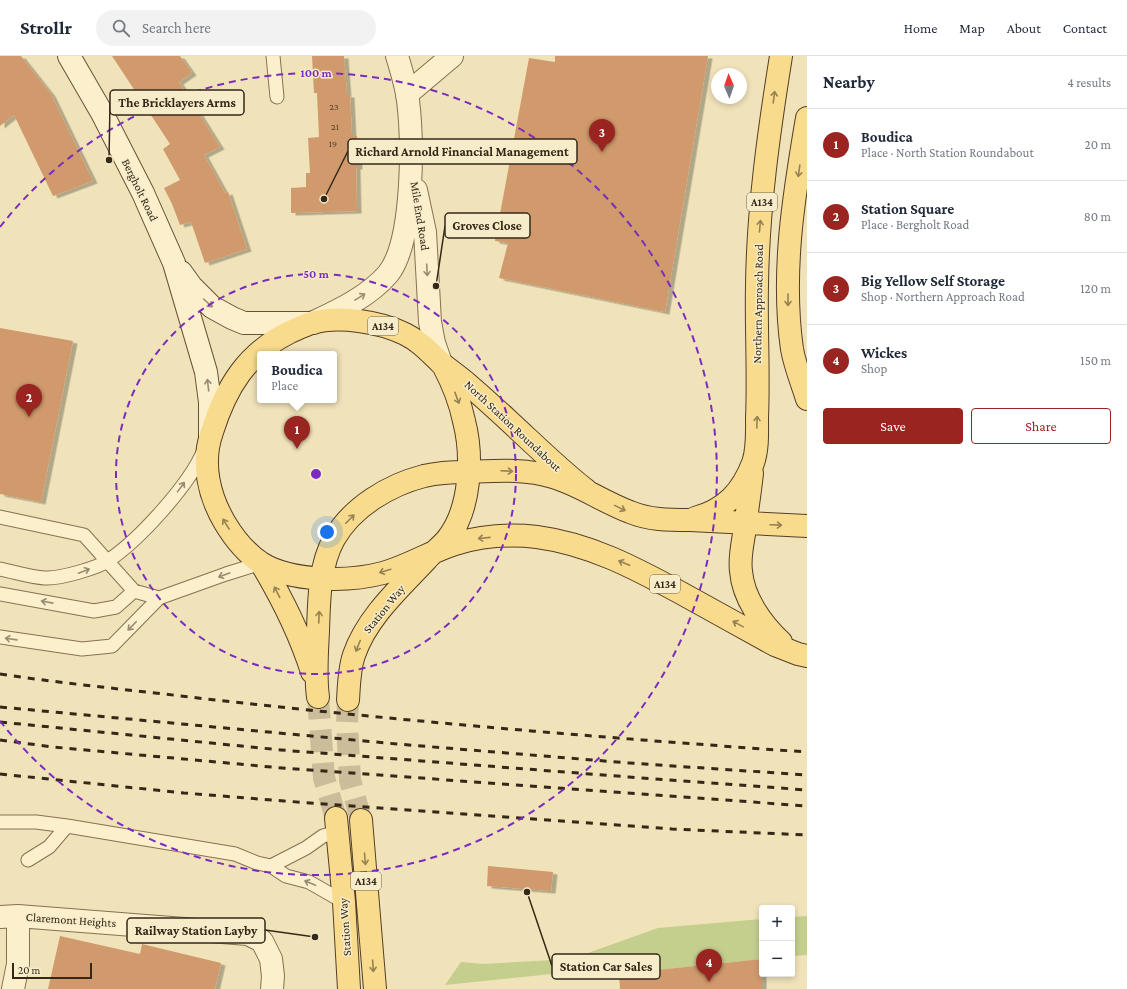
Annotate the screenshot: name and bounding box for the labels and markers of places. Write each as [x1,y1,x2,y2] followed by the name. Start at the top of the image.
[110,90,244,115] callout: The Bricklayers Arms
[589,119,615,152] pin: 3
[348,139,577,164] callout: Richard Arnold Financial Management
[445,213,530,238] callout: Groves Close
[16,384,42,417] pin: 2
[284,416,310,449] pin: 1
[309,467,323,481] centre of rings
[127,918,265,943] callout: Railway Station Layby
[696,949,722,982] pin: 4
[552,954,660,979] callout: Station Car Sales

